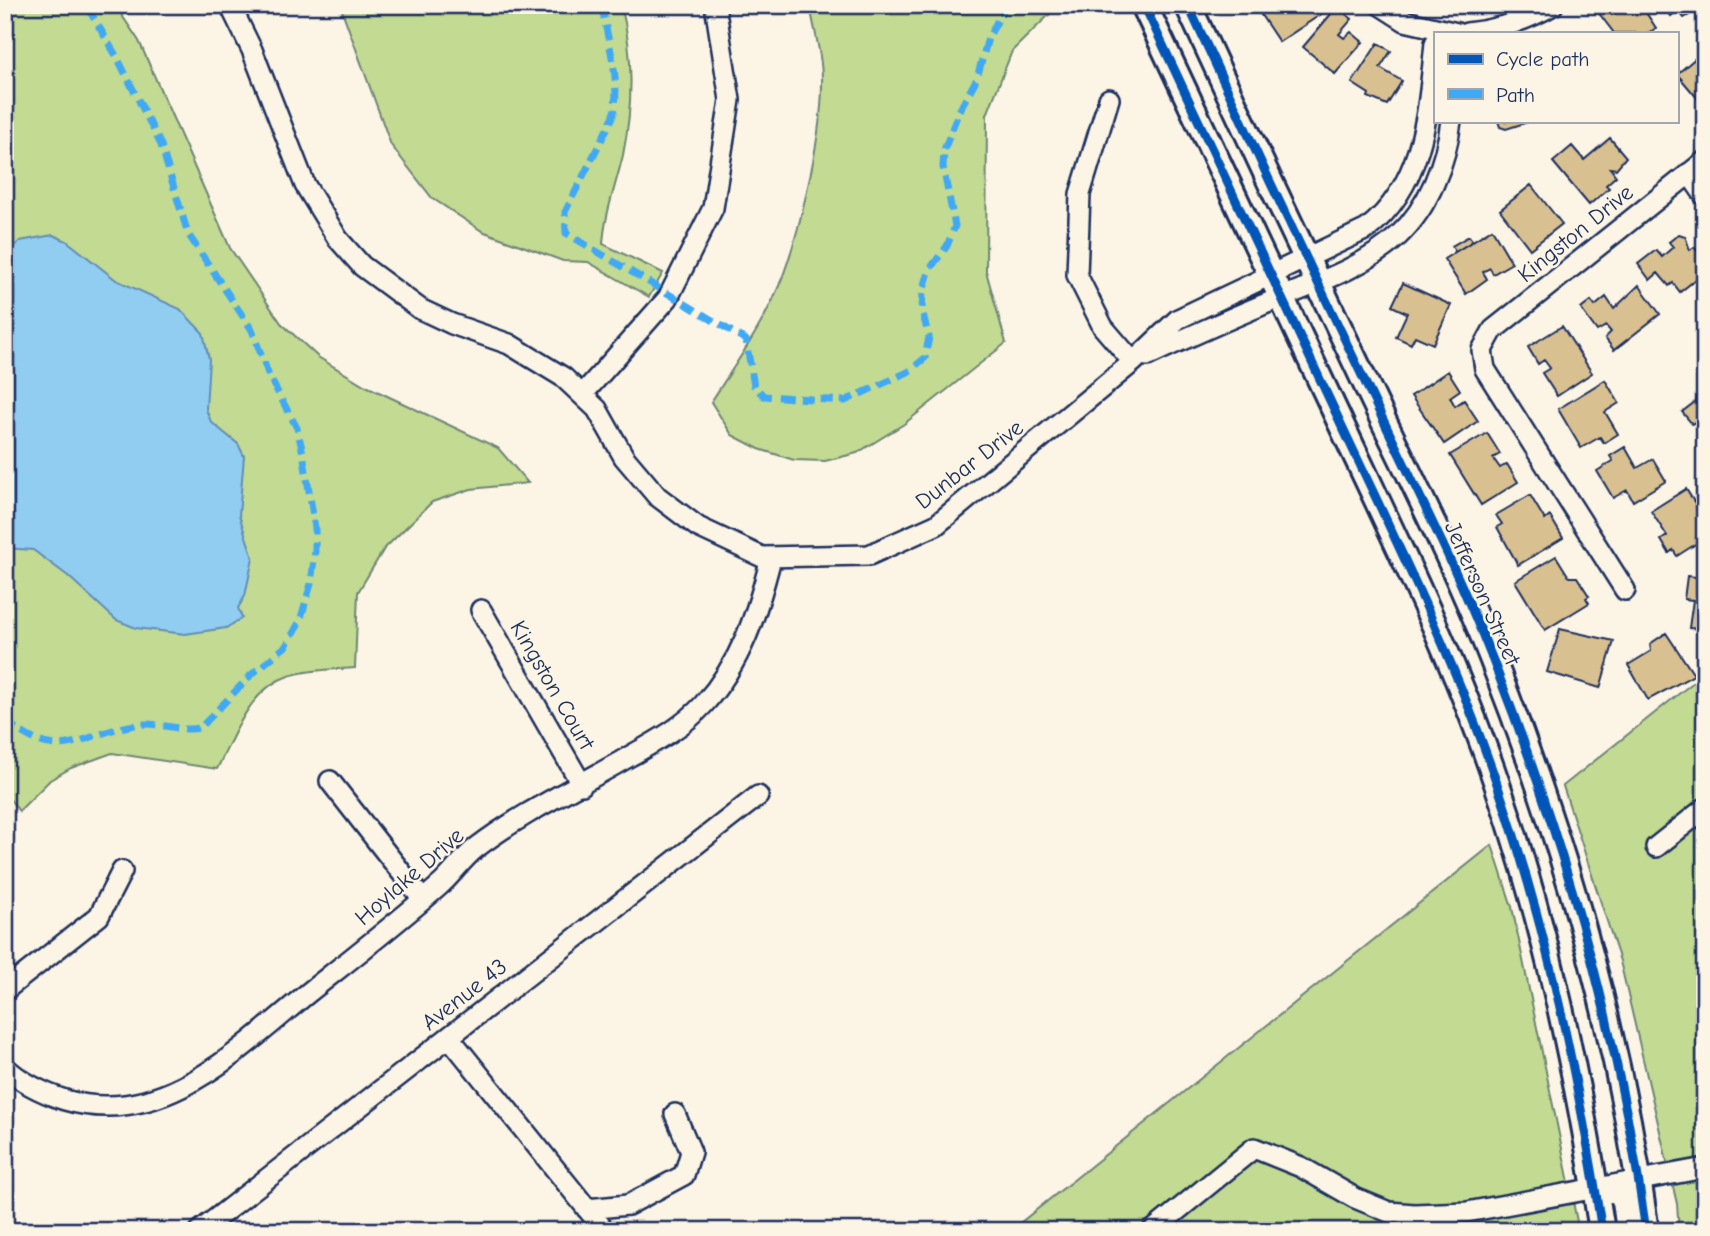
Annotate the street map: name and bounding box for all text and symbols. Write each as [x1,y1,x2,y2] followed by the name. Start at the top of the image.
[1434,32,1678,122] legend
[1496,47,1589,71] text: Cycle path
[1496,83,1535,107] text: Path
[1512,179,1638,288] street label: Kingston Drive
[910,414,1029,515] street label: Dunbar Drive
[1439,517,1527,671] street label: Jefferson Street
[505,616,601,756] street label: Kingston Court
[349,822,469,931] street label: Hoylake Drive
[416,953,512,1036] street label: Avenue 43

